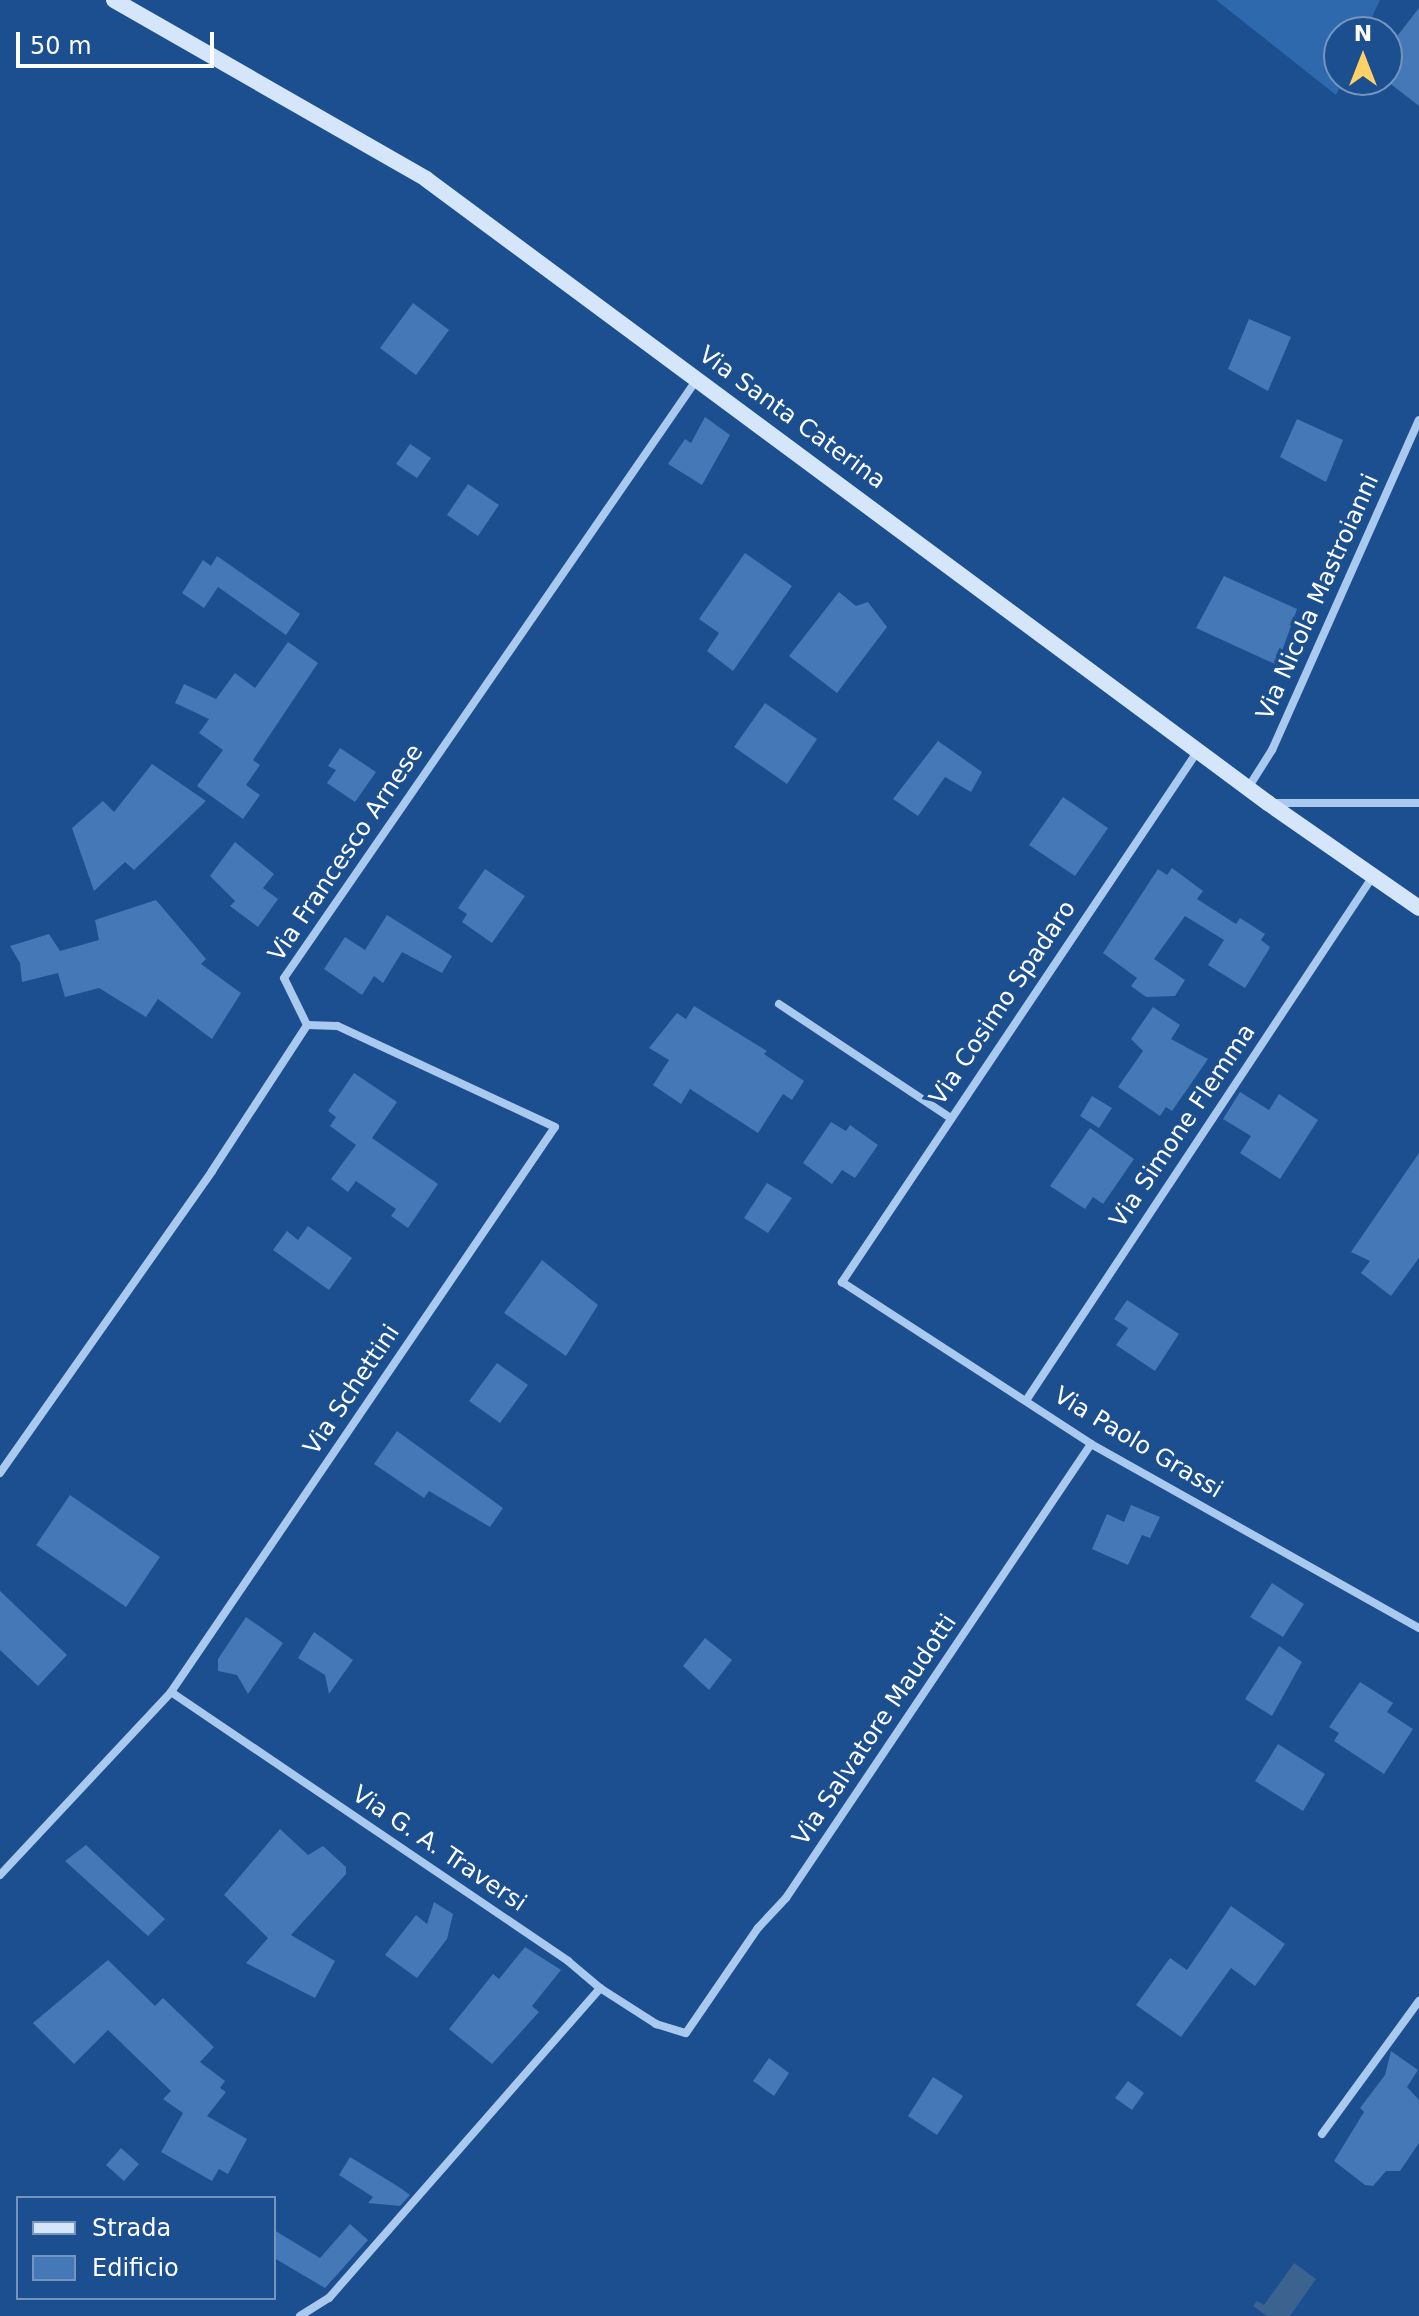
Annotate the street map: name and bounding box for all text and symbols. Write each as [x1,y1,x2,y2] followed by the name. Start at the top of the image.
[20,16,218,66] scale bar
[1323,16,1403,96] north arrow
[1354,21,1372,46] text: N
[30,32,92,60] text: 50 m
[693,341,891,495] street label: Via Santa Caterina
[1251,470,1385,724] street label: Via Nicola Mastroianni
[263,739,429,967] street label: Via Francesco Arnese
[924,895,1082,1111] street label: Via Cosimo Spadaro
[1104,1019,1262,1233] street label: Via Simone Flemma
[298,1319,406,1461] street label: Via Schettini
[1049,1381,1227,1505] street label: Via Paolo Grassi
[787,1609,963,1851] street label: Via Salvatore Maudotti
[347,1780,531,1918] street label: Via G. A. Traversi
[16,2196,276,2300] legend
[92,2214,171,2242] text: Strada
[92,2254,179,2282] text: Edificio

